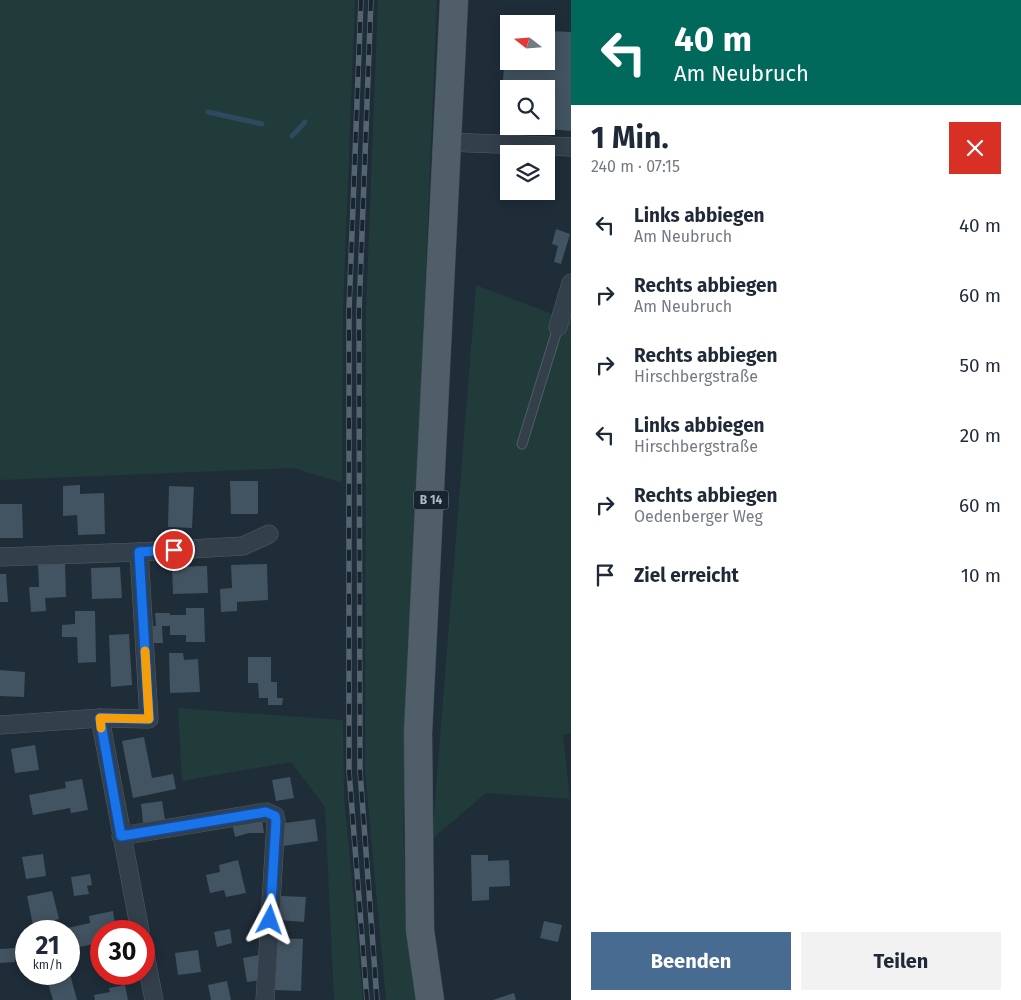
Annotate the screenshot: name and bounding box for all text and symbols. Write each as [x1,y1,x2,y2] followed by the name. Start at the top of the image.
[500,15,555,70] north arrow
[500,15,555,200] map controls
[674,18,752,60] text: 40 m
[591,20,656,85] icon: left
[674,60,809,87] text: Am Neubruch
[500,80,555,135] button: search
[591,120,669,156] text: 1 Min.
[949,122,1001,174] button: close
[500,145,555,200] button: layers
[591,157,680,176] text: 240 m · 07:15
[634,204,765,227] text: Links abbiegen
[591,211,619,239] icon: left
[959,214,1001,237] text: 40 m
[634,227,732,246] text: Am Neubruch
[634,274,777,297] text: Rechts abbiegen
[591,281,619,309] icon: right
[959,284,1001,307] text: 60 m
[634,297,732,316] text: Am Neubruch
[634,344,777,367] text: Rechts abbiegen
[591,351,619,379] icon: right
[960,354,1001,377] text: 50 m
[634,367,758,386] text: Hirschbergstraße
[634,414,765,437] text: Links abbiegen
[591,421,619,449] icon: left
[960,424,1001,447] text: 20 m
[634,437,758,456] text: Hirschbergstraße
[634,484,777,507] text: Rechts abbiegen
[414,490,448,510] road number: B 14
[591,491,619,519] icon: right
[959,494,1001,517] text: 60 m
[634,507,763,526] text: Oedenberger Weg
[153,529,195,571] pin
[160,536,188,564] icon: arrive
[591,561,619,589] icon: arrive
[634,564,739,587] text: Ziel erreicht
[961,564,1001,587] text: 10 m
[243,893,295,945] position arrow
[90,920,155,985] speed limit sign: 30
[36,931,59,961] text: 21
[591,932,791,990] button: Beenden
[801,932,1001,990] button: Teilen
[33,958,62,972] text: km/h

